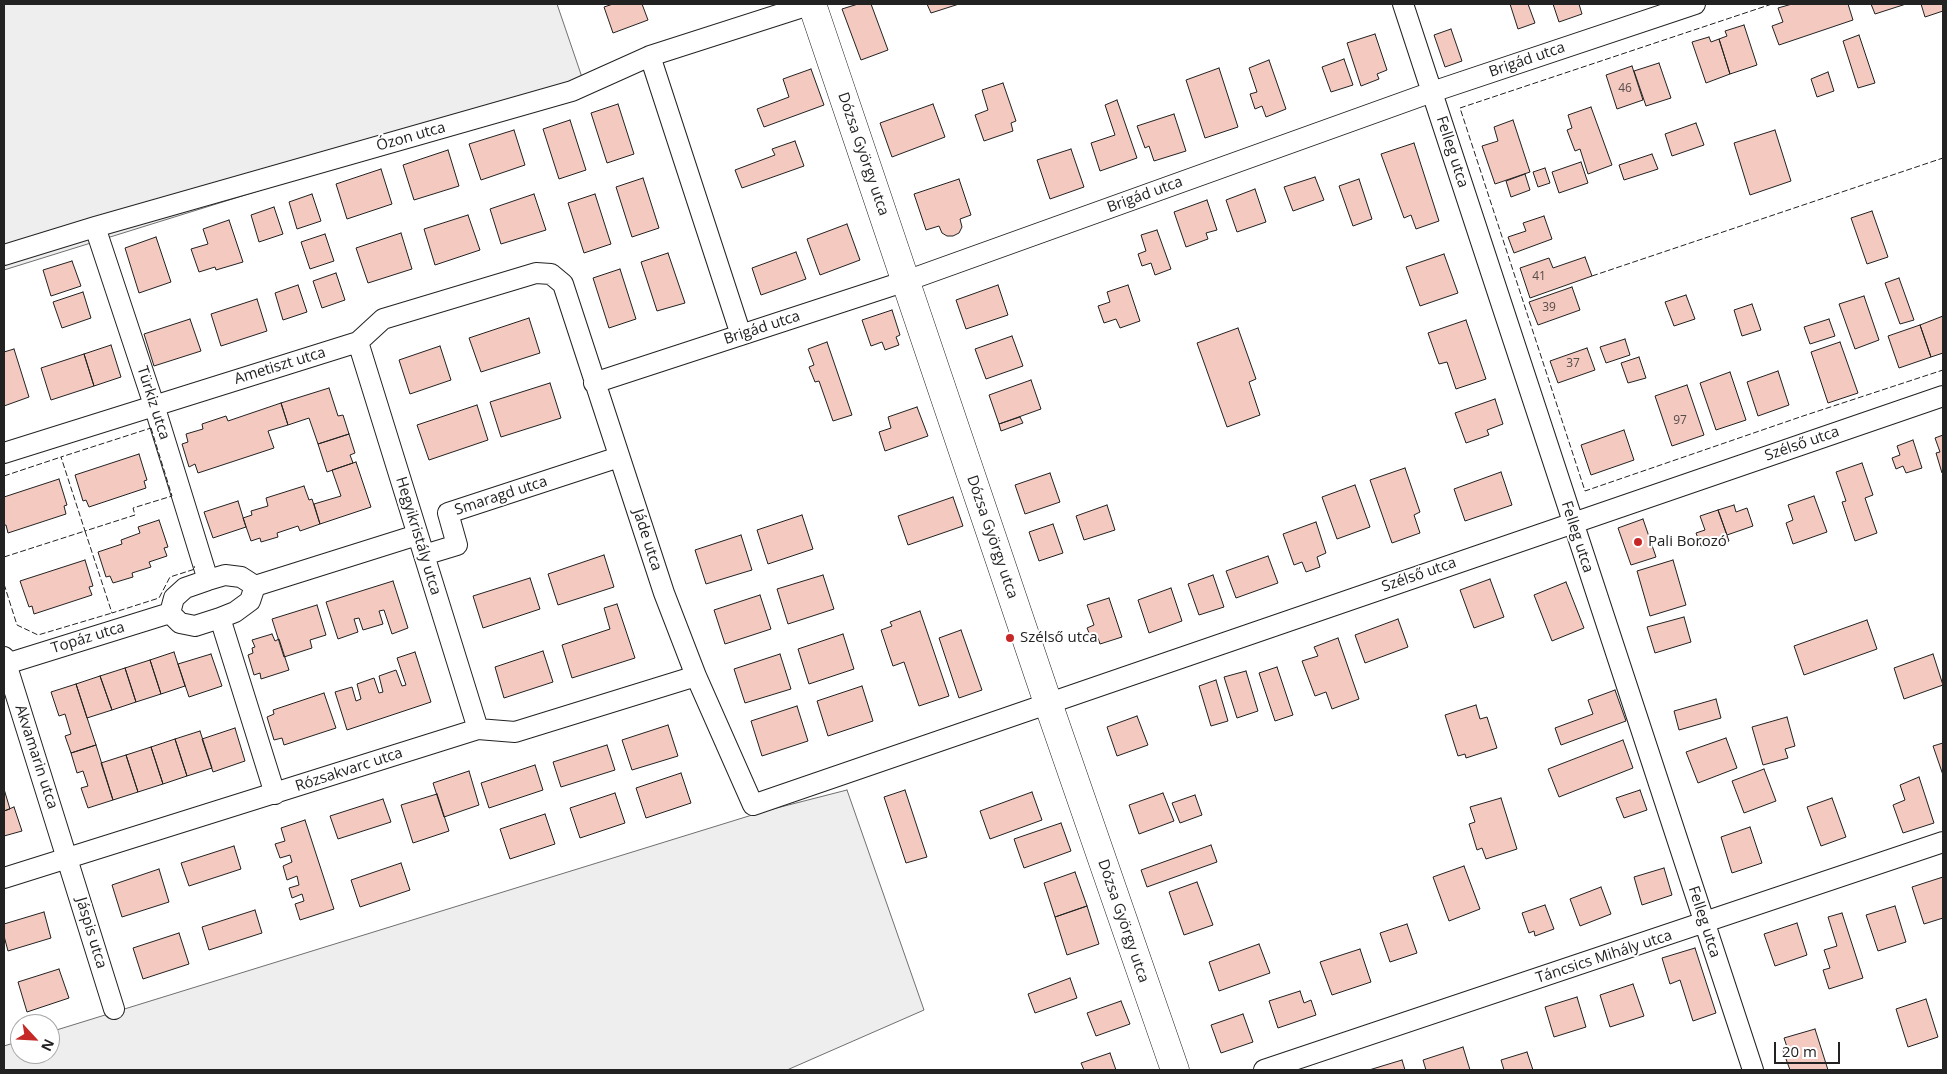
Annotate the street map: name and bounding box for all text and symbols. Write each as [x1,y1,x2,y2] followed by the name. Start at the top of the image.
[1487,39,1567,81] street label: Brigád utca
[1618,82,1632,96] house number: 46
[833,90,893,218] street label: Dózsa György utca
[1432,114,1472,190] street label: Felleg utca
[374,119,448,155] street label: Ózon utca
[1105,173,1185,217] street label: Brigád utca
[1532,270,1546,284] house number: 41
[1542,301,1556,315] house number: 39
[722,307,802,349] street label: Brigád utca
[232,344,328,388] street label: Ametiszt utca
[1566,357,1580,371] house number: 37
[133,364,173,442] street label: Türkiz utca
[1673,414,1687,428] house number: 97
[1762,423,1842,465] street label: Szélső utca
[452,473,550,519] street label: Smaragd utca
[962,473,1022,601] street label: Dózsa György utca
[391,475,445,597] street label: Hegyikristály utca
[1557,499,1597,575] street label: Felleg utca
[629,507,665,573] street label: Jáde utca
[1648,533,1727,551] place label: Pali Borozó
[1632,536,1644,548] marker: Pali Borozó
[1379,554,1459,596] street label: Szélső utca
[49,618,127,658] street label: Topáz utca
[1020,629,1098,647] place label: Szélső utca
[1004,632,1016,644] marker: Szélső utca
[11,703,61,811] street label: Akvamarin utca
[293,744,405,796] street label: Rózsakvarc utca
[1093,857,1153,985] street label: Dózsa György utca
[1684,884,1724,960] street label: Felleg utca
[72,895,110,971] street label: Jáspis utca
[1534,926,1674,988] street label: Táncsics Mihály utca
[10,1014,60,1064] north arrow
[1777,1032,1843,1064] scale bar
[37,1036,59,1054] text: N
[1782,1041,1817,1061] text: 20 m

